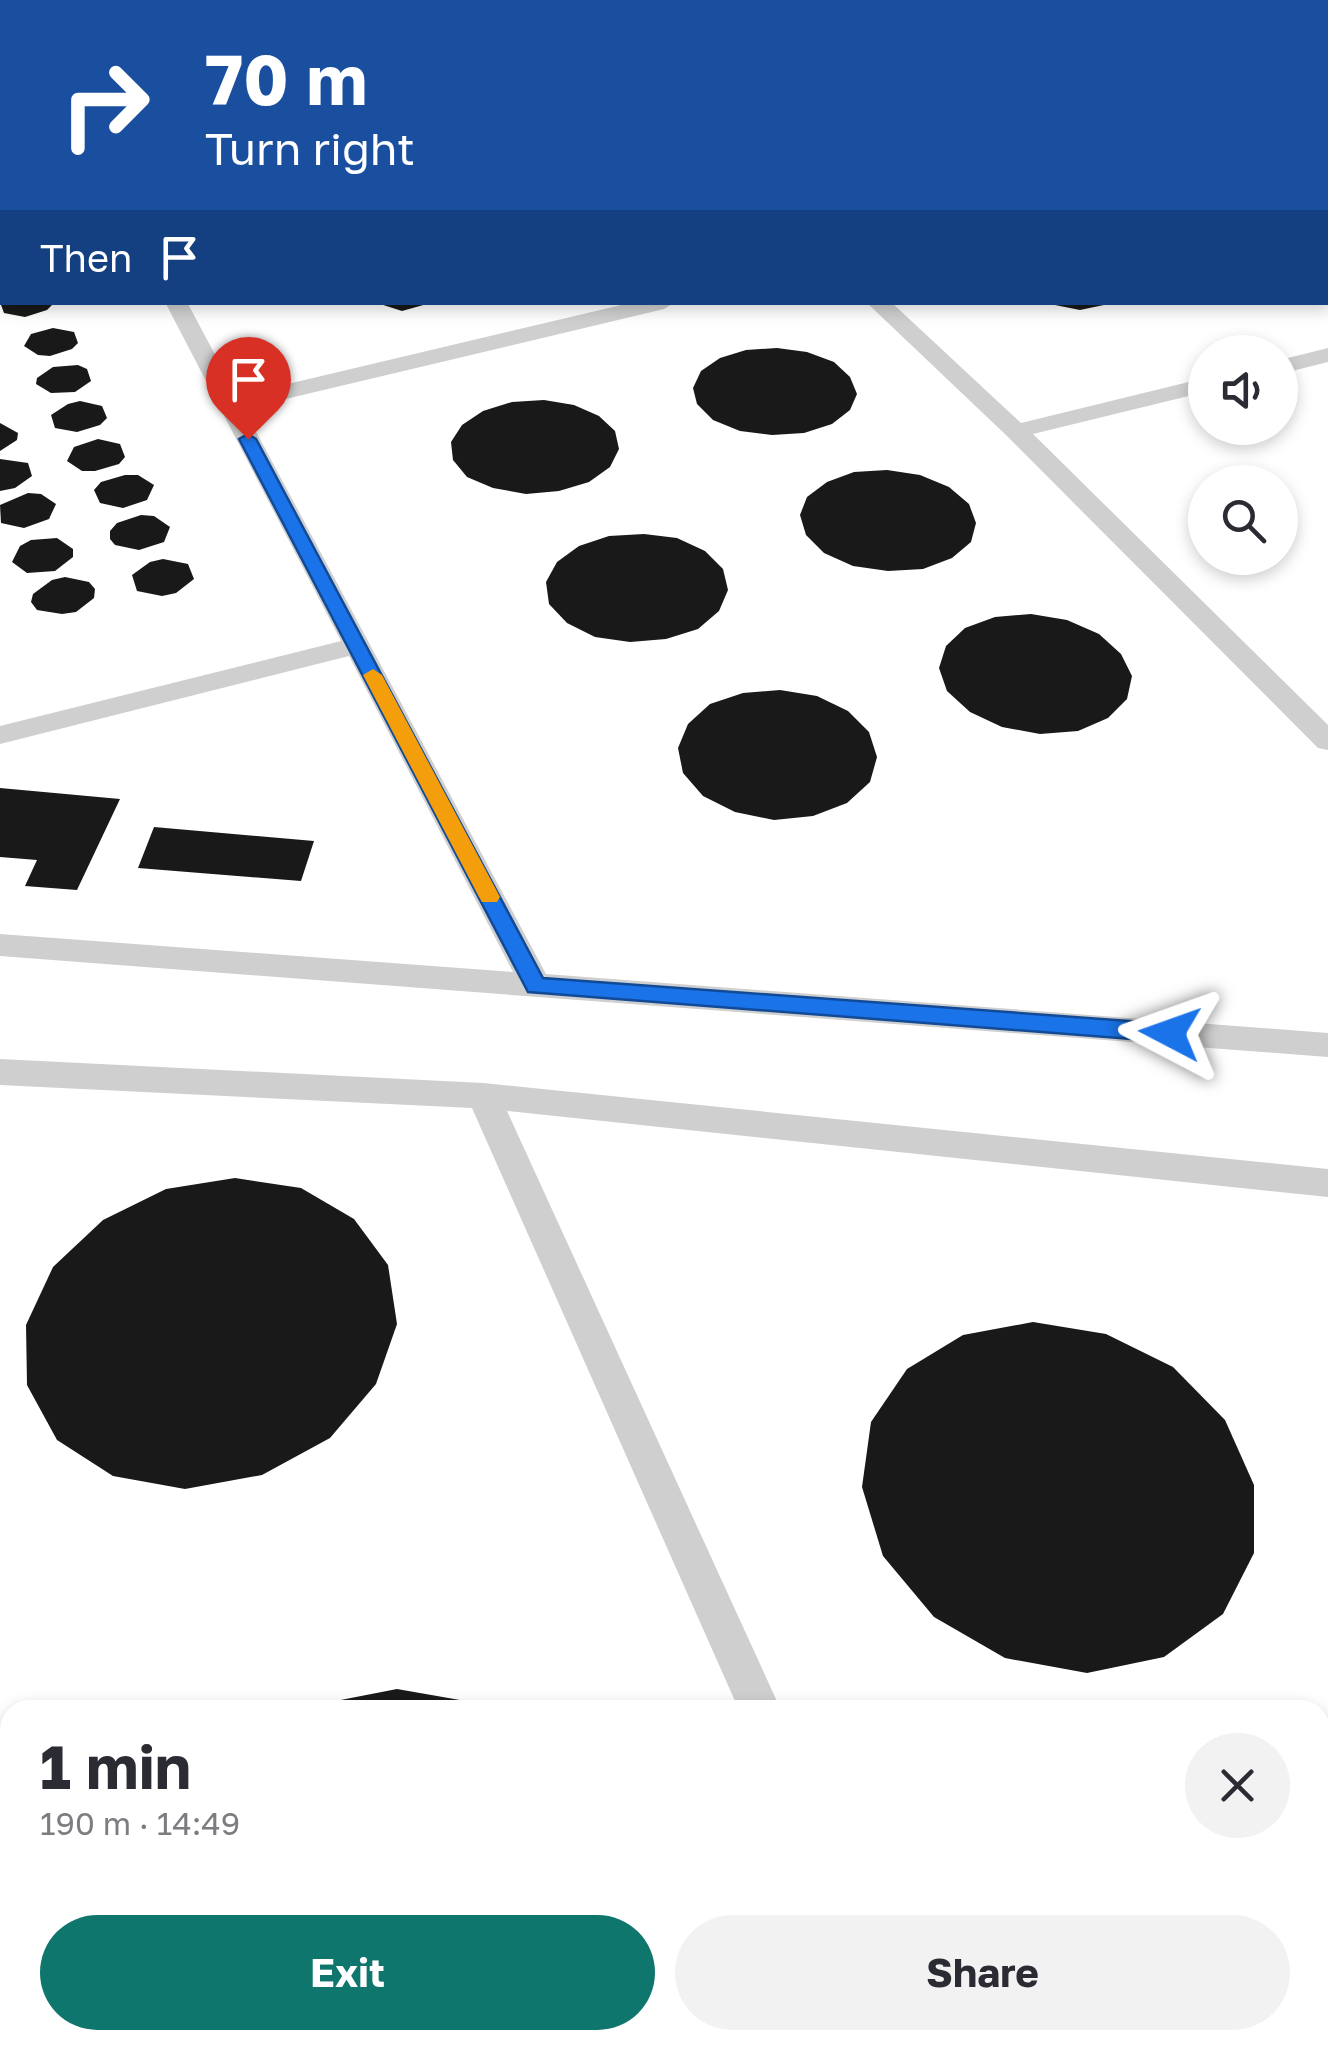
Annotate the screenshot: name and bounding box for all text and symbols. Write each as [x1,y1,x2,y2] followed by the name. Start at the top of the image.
[205,36,367,120] text: 70 m
[40,40,170,170] icon: right
[205,121,415,175] text: Turn right
[152,230,207,285] icon: arrive
[40,235,132,280] text: Then
[1188,335,1298,575] map controls
[1188,335,1298,445] button: sound
[206,337,291,440] pin
[221,352,276,407] icon: arrive
[1188,465,1298,575] button: search
[1118,981,1222,1085] position arrow
[40,1730,191,1802] text: 1 min
[1185,1733,1290,1838] button: close
[40,1804,240,1842] text: 190 m · 14:49
[40,1915,655,2030] button: Exit
[675,1915,1290,2030] button: Share

